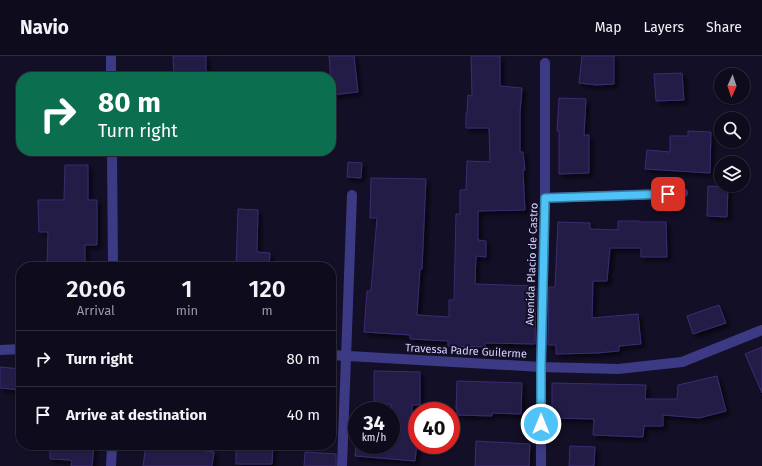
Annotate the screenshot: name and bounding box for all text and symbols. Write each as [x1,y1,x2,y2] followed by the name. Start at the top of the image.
[20,16,69,39] text: Navio
[595,19,621,36] text: Map
[643,19,684,36] text: Layers
[706,19,742,36] text: Share
[714,68,750,104] north arrow
[714,68,750,192] map controls
[98,86,161,119] text: 80 m
[32,88,84,140] icon: right
[714,112,750,148] button: search
[98,120,178,142] text: Turn right
[714,156,750,192] button: layers
[651,177,685,211] pin
[657,183,679,205] icon: arrive
[523,202,541,326] street label: Avenida Placio de Castro
[66,275,125,303] text: 20:06
[182,275,192,303] text: 1
[249,275,286,303] text: 120
[77,303,115,318] text: Arrival
[176,303,198,318] text: min
[262,303,273,318] text: m
[405,341,527,361] street label: Travessa Padre Guilerme
[32,348,54,370] icon: right
[66,350,133,368] text: Turn right
[287,350,320,368] text: 80 m
[408,402,460,454] speed limit sign: 40
[520,403,562,445] position arrow
[32,404,54,426] icon: arrive
[66,406,207,424] text: Arrive at destination
[287,406,320,424] text: 40 m
[363,411,385,435] text: 34
[362,432,386,444] text: km/h

